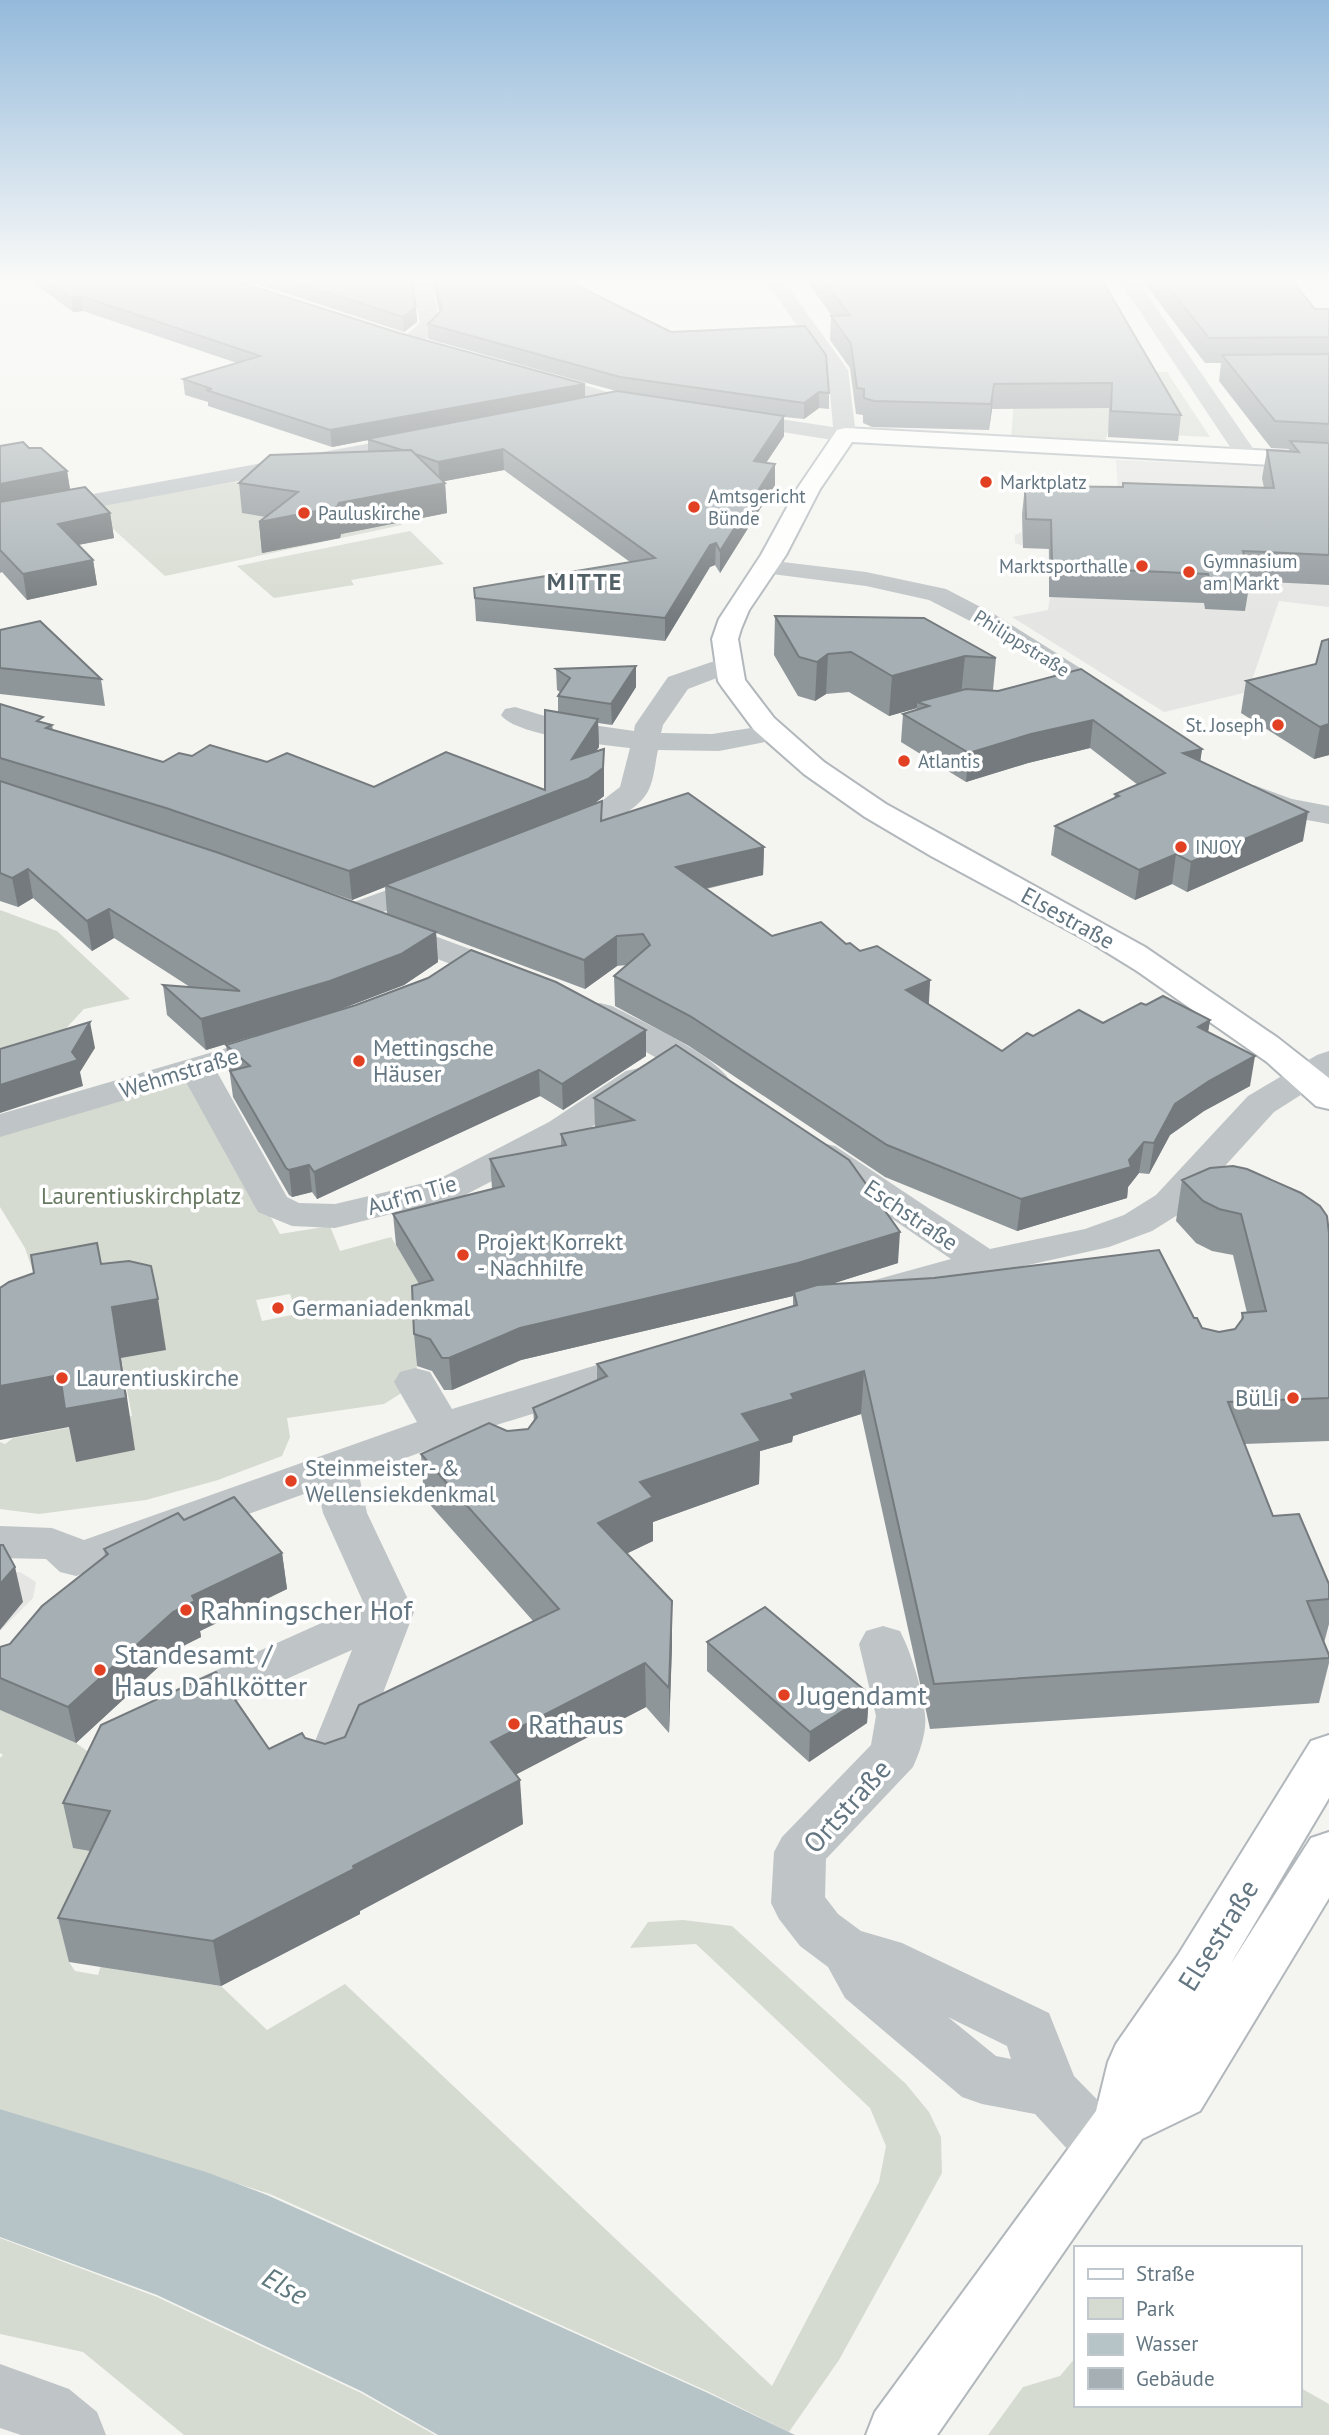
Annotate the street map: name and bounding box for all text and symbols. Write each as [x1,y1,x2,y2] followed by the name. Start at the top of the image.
[1000,470,1087,494] place label: Marktplatz
[978,474,994,490] marker: Marktplatz
[708,484,806,530] place label: Amtsgericht Bünde
[686,499,702,515] marker: Amtsgericht Bünde
[318,501,421,525] place label: Pauluskirche
[296,505,312,521] marker: Pauluskirche
[1203,549,1298,595] place label: Gymnasium am Markt
[999,554,1128,578] place label: Marktsporthalle
[1134,558,1150,574] marker: Marktsporthalle
[1181,564,1197,580] marker: Gymnasium am Markt
[547,566,623,597] district label: MITTE
[970,604,1074,682] street label: Philippstraße
[1185,713,1264,737] place label: St. Joseph
[1270,717,1286,733] marker: St. Joseph
[918,749,980,773] place label: Atlantis
[896,753,912,769] marker: Atlantis
[1195,835,1242,859] place label: INJOY
[1173,839,1189,855] marker: INJOY
[1016,880,1120,955] street label: Elsestraße
[373,1033,494,1088] place label: Mettingsche Häuser
[116,1041,242,1104] street label: Wehmstraße
[351,1053,367,1069] marker: Mettingsche Häuser
[364,1168,460,1221] street label: Auf'm Tie
[859,1173,964,1257] street label: Eschstraße
[41,1181,241,1210] park label: Laurentiuskirchplatz
[477,1227,624,1282] place label: Projekt Korrekt - Nachhilfe
[455,1247,471,1263] marker: Projekt Korrekt - Nachhilfe
[292,1293,471,1322] place label: Germaniadenkmal
[270,1300,286,1316] marker: Germaniadenkmal
[76,1363,239,1392] place label: Laurentiuskirche
[54,1370,70,1386] marker: Laurentiuskirche
[1235,1383,1279,1412] place label: BüLi
[1285,1390,1301,1406] marker: BüLi
[305,1453,496,1508] place label: Steinmeister- & Wellensiekdenkmal
[283,1473,299,1489] marker: Steinmeister- & Wellensiekdenkmal
[200,1591,413,1628] place label: Rahningscher Hof
[178,1602,194,1618] marker: Rahningscher Hof
[114,1635,308,1704] place label: Standesamt / Haus Dahlkötter
[92,1662,108,1678] marker: Standesamt / Haus Dahlkötter
[797,1676,928,1713] place label: Jugendamt
[776,1687,792,1703] marker: Jugendamt
[528,1705,624,1742] place label: Rathaus
[506,1716,522,1732] marker: Rathaus
[795,1751,899,1861] street label: Ortstraße
[1169,1872,1266,1997] street label: Elsestraße
[1074,2246,1301,2407] legend
[256,2258,314,2313] water label: Else
[1136,2260,1195,2287] text: Straße
[1136,2295,1175,2322] text: Park
[1136,2330,1198,2357] text: Wasser
[1136,2365,1215,2392] text: Gebäude

